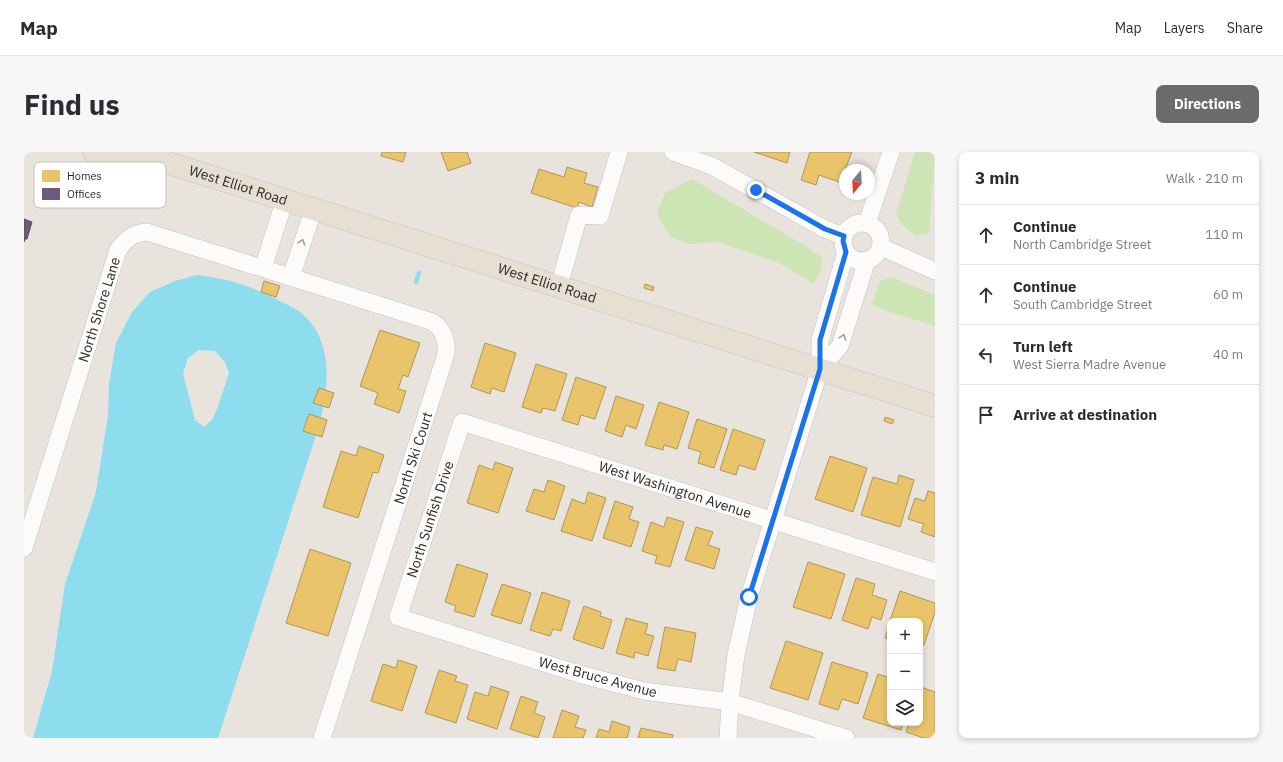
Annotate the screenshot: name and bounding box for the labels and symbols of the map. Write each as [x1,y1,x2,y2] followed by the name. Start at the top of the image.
[187,161,290,209] street label: West Elliot Road
[34,162,166,208] legend
[839,164,875,200] north arrow
[67,169,102,183] text: Homes
[747,181,765,199] route end
[67,187,101,201] text: Offices
[298,239,306,246] one-way arrow
[74,254,124,364] street label: North Shore Lane
[496,259,599,307] street label: West Elliot Road
[838,334,846,341] one-way arrow
[390,409,436,506] street label: North Ski Court
[597,457,754,522] street label: West Washington Avenue
[403,458,458,580] street label: North Sunfish Drive
[740,588,758,606] route start
[537,653,659,702] street label: West Bruce Avenue

